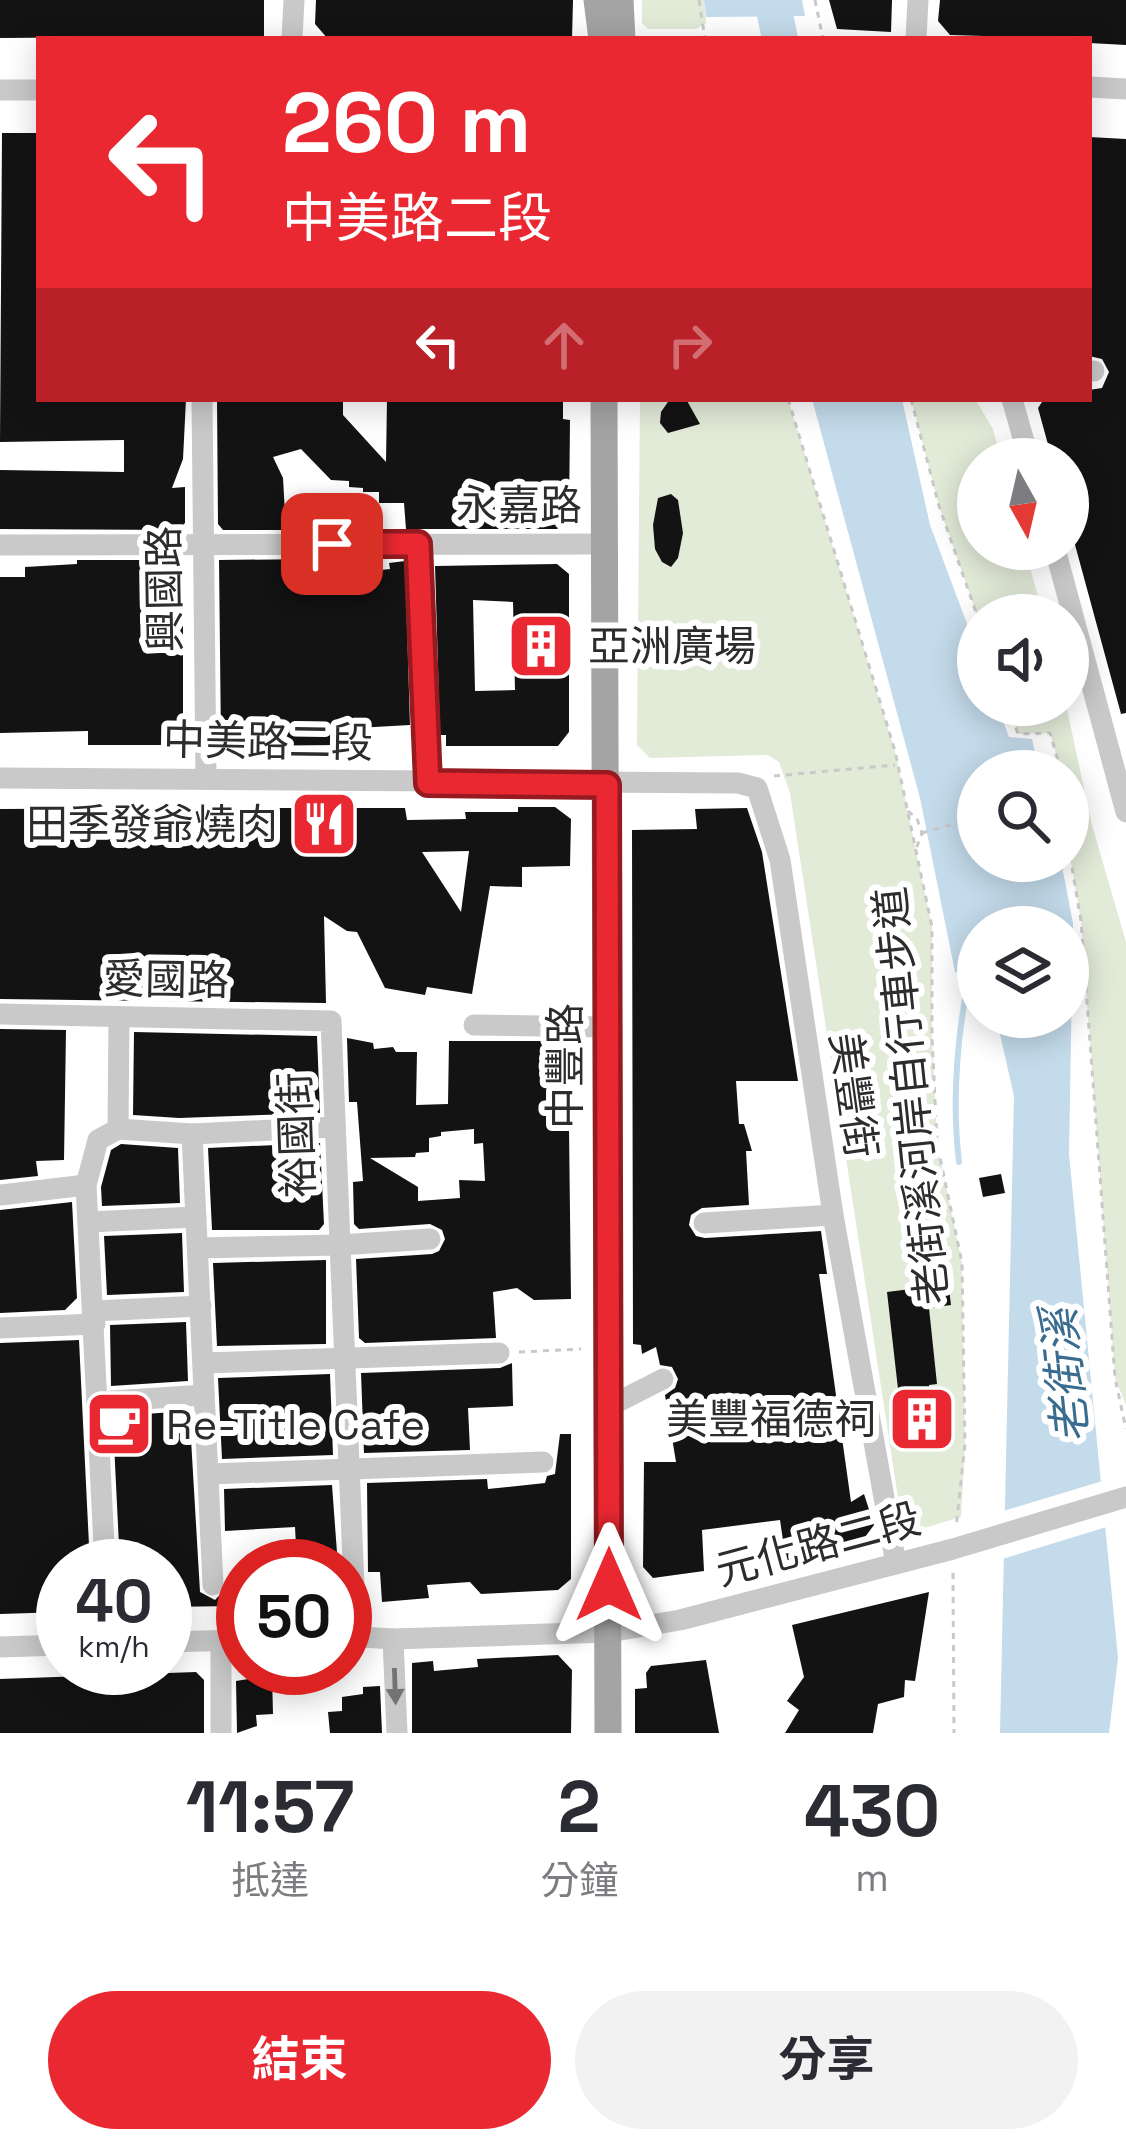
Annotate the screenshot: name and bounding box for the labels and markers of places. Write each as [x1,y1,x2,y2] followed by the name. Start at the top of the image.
[281,493,383,595] pin
[506,611,576,681] building icon: 亞洲廣場
[588,620,756,673] place label: 亞洲廣場
[289,789,359,859] restaurant icon: 田季發爺燒肉
[26,798,278,851] place label: 田季發爺燒肉
[887,1384,957,1454] building icon: 美豐福德祠
[84,1389,154,1459] cafe icon: Re-Title Cafe
[666,1393,876,1446] place label: 美豐福德祠
[166,1398,425,1451] place label: Re-Title Cafe

